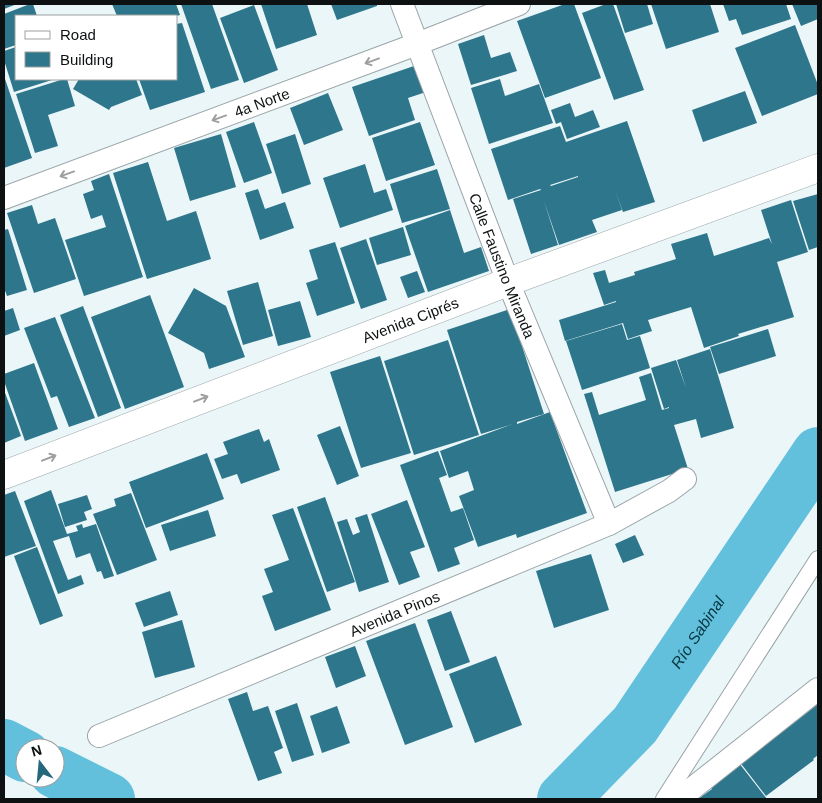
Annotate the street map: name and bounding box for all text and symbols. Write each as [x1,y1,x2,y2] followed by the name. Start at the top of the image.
[15,15,178,80] legend
[60,26,96,43] text: Road
[60,51,113,68] text: Building
[364,57,380,66] one-way arrow
[232,84,292,120] street label: 4a Norte
[212,114,227,123] one-way arrow
[60,170,75,179] one-way arrow
[466,190,539,341] street label: Calle Faustino Miranda
[360,293,461,346] street label: Avenida Ciprés
[193,394,208,403] one-way arrow
[41,452,56,462] one-way arrow
[347,587,442,639] street label: Avenida Pinos
[667,593,728,671] water label: Río Sabinal
[15,738,65,788] north arrow
[29,741,43,760] text: N

